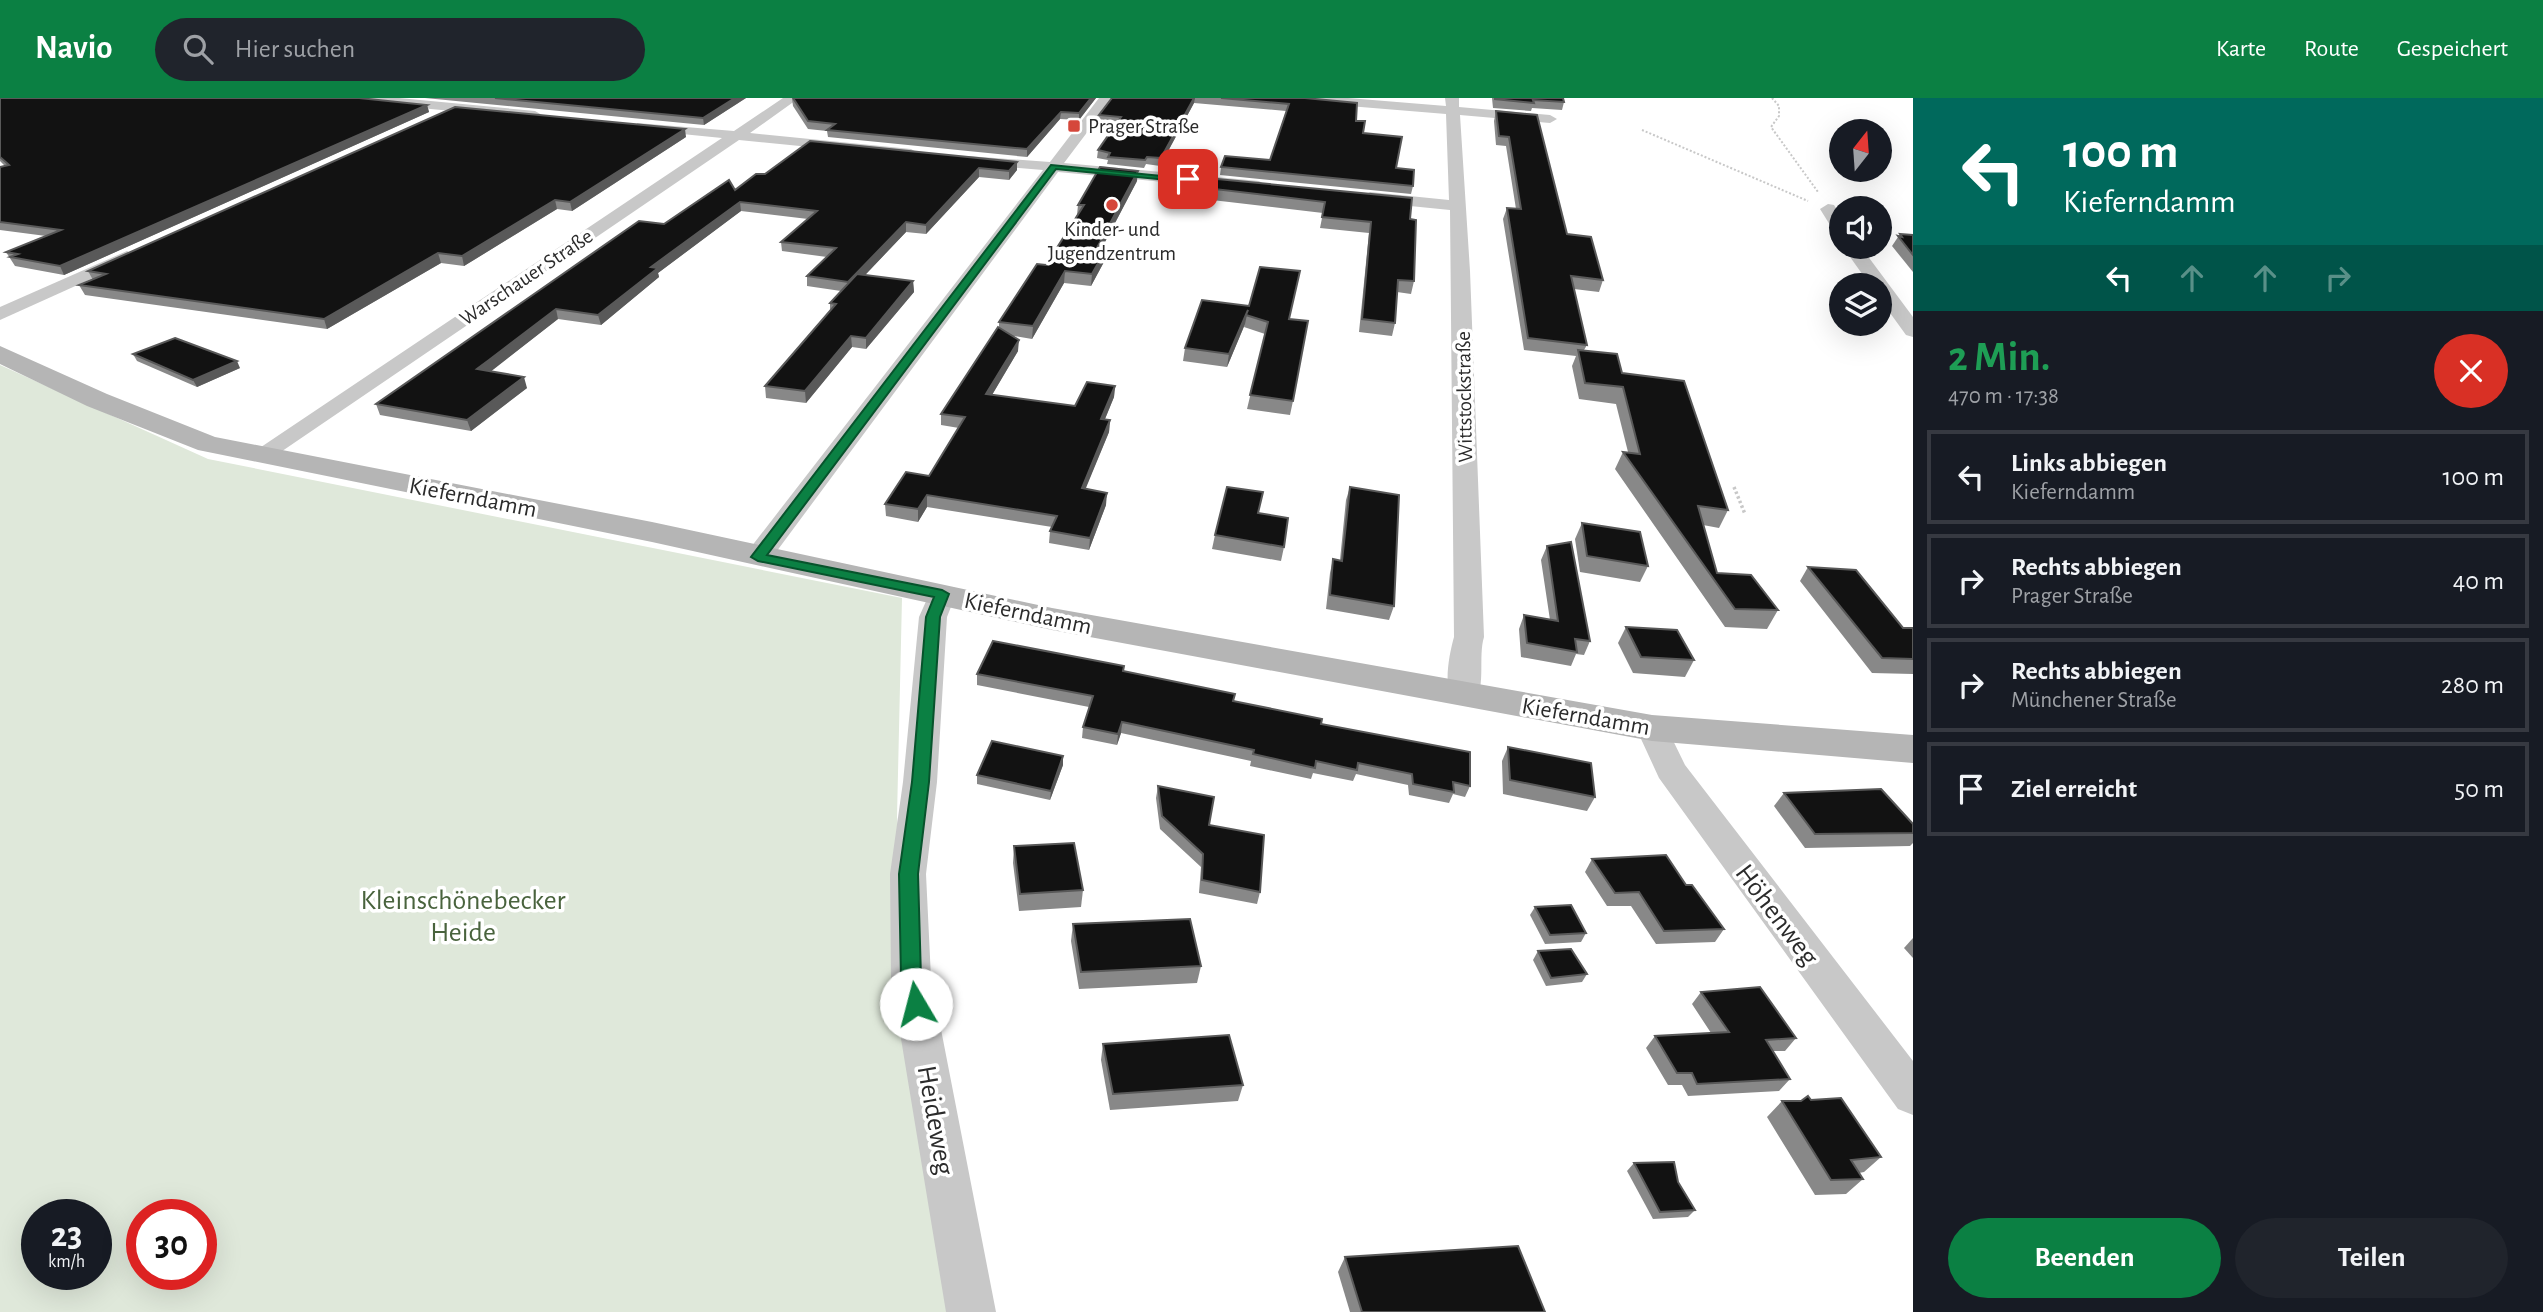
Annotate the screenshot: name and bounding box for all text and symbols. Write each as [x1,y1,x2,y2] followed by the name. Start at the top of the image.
[155,18,645,81] search box
[179,30,217,68] icon: search
[35,32,113,65] text: Navio
[235,36,355,62] text: Hier suchen
[2216,37,2266,61] text: Karte
[2304,37,2359,61] text: Route
[2397,37,2508,61] text: Gespeichert
[1088,116,1199,137] place label: Prager Straße
[1066,118,1082,134] marker: Prager Straße
[1829,119,1892,182] north arrow
[1829,119,1892,336] map controls
[1948,126,2039,217] icon: left
[2063,128,2179,177] text: 100 m
[1158,149,1218,209] pin
[1169,160,1207,198] icon: arrive
[2063,186,2236,218] text: Kieferndamm
[1829,196,1892,259] button: sound
[1104,197,1120,213] marker: Kinder- und Jugendzentrum
[1048,219,1176,264] place label: Kinder- und Jugendzentrum
[456,225,596,330] street label: Warschauer Straße
[2100,259,2138,297] icon: left
[2173,259,2211,297] icon: ahead
[2246,259,2284,297] icon: ahead
[2319,259,2357,297] icon: right
[1829,273,1892,336] button: layers
[1453,331,1476,463] street label: Wittstockstraße
[2434,334,2508,408] button: close
[1948,336,2050,378] text: 2 Min.
[1948,385,2059,408] text: 470 m · 17:38
[2011,450,2167,476] text: Links abbiegen
[1952,458,1990,496] icon: left
[2443,464,2504,490] text: 100 m
[407,474,539,522] street label: Kieferndamm
[2011,481,2135,504] text: Kieferndamm
[2011,554,2182,580] text: Rechts abbiegen
[1952,562,1990,600] icon: right
[2453,568,2504,594] text: 40 m
[2011,585,2133,608] text: Prager Straße
[962,589,1094,639] street label: Kieferndamm
[2011,658,2182,684] text: Rechts abbiegen
[1952,666,1990,704] icon: right
[2441,672,2504,698] text: 280 m
[2011,689,2177,712] text: Münchener Straße
[1520,694,1652,740] street label: Kieferndamm
[1952,770,1990,808] icon: arrive
[2011,776,2137,802] text: Ziel erreicht
[2454,776,2504,802] text: 50 m
[1730,859,1823,971] street label: Höhenweg
[360,887,566,947] park label: Kleinschönebecker Heide
[879,967,953,1041] position arrow
[912,1064,958,1178] street label: Heideweg
[126,1199,217,1290] speed limit sign: 30
[51,1218,82,1253] text: 23
[1948,1218,2221,1298] button: Beenden
[2235,1218,2508,1298] button: Teilen
[48,1253,85,1271] text: km/h

